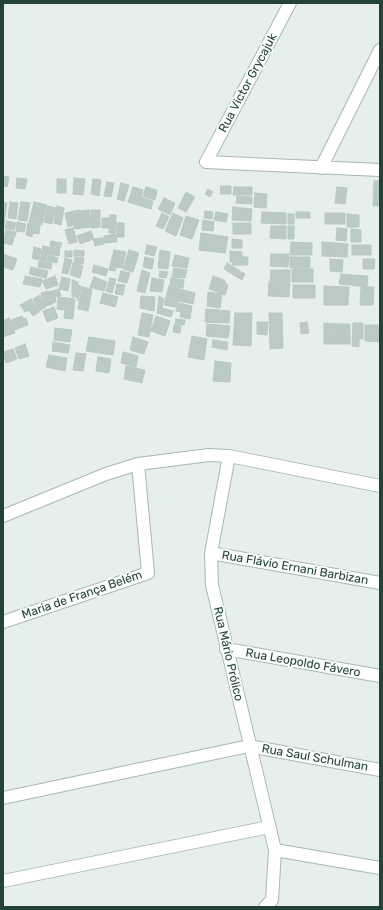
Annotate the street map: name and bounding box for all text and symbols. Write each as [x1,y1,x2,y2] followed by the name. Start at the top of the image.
[216,31,280,135] street label: Rua Victor Grycajuk
[221,548,369,588] street label: Rua Flávio Ernani Barbizan
[20,568,144,622] street label: Maria de França Belém
[210,605,246,703] street label: Rua Mário Prólico
[244,646,362,680] street label: Rua Leopoldo Fávero
[261,742,369,774] street label: Rua Saul Schulman

